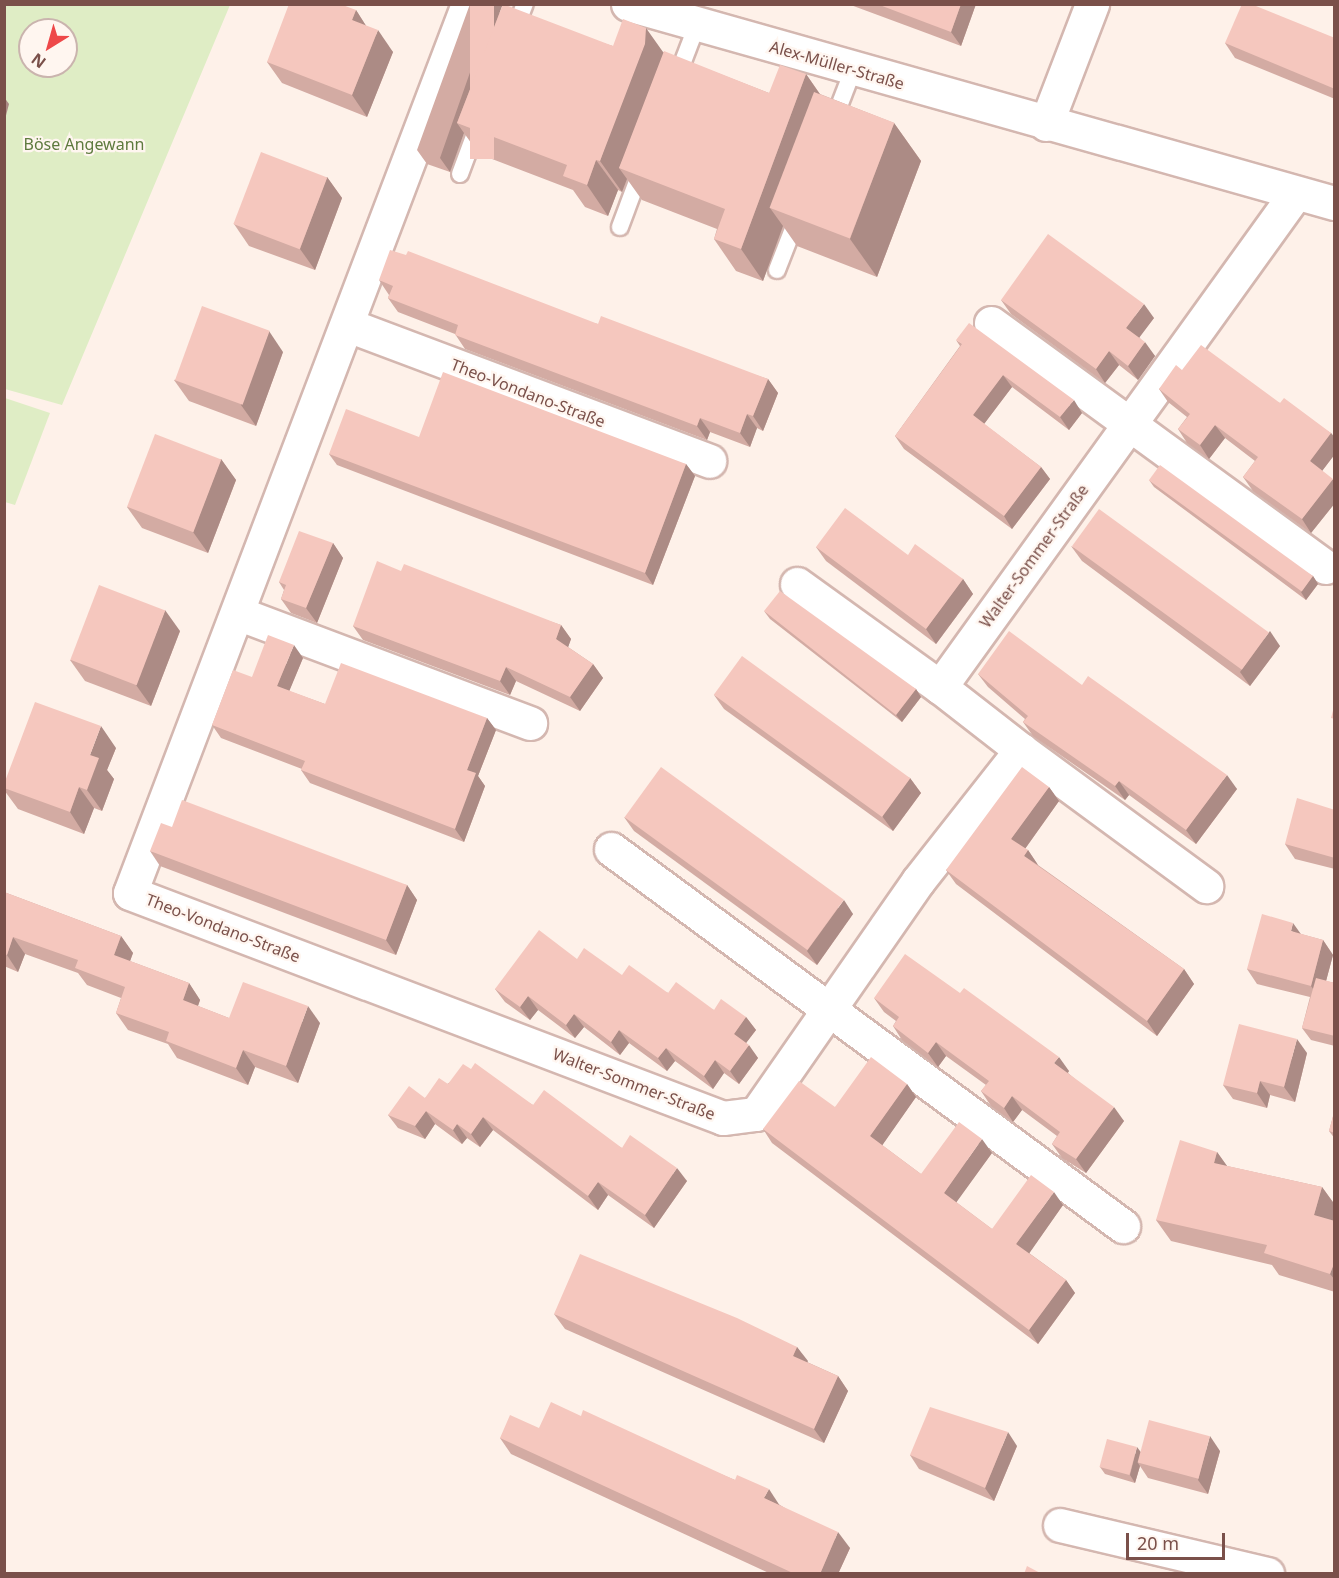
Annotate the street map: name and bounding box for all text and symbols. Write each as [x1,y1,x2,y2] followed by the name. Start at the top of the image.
[18,18,78,78] north arrow
[768,37,906,93] street label: Alex-Müller-Straße
[27,48,50,73] text: N
[24,134,144,154] park label: Böse Angewann
[448,355,608,431] street label: Theo-Vondano-Straße
[976,481,1092,631] street label: Walter-Sommer-Straße
[143,890,303,966] street label: Theo-Vondano-Straße
[550,1044,718,1124] street label: Walter-Sommer-Straße
[1129,1521,1228,1559] scale bar
[1137,1531,1179,1555] text: 20 m

